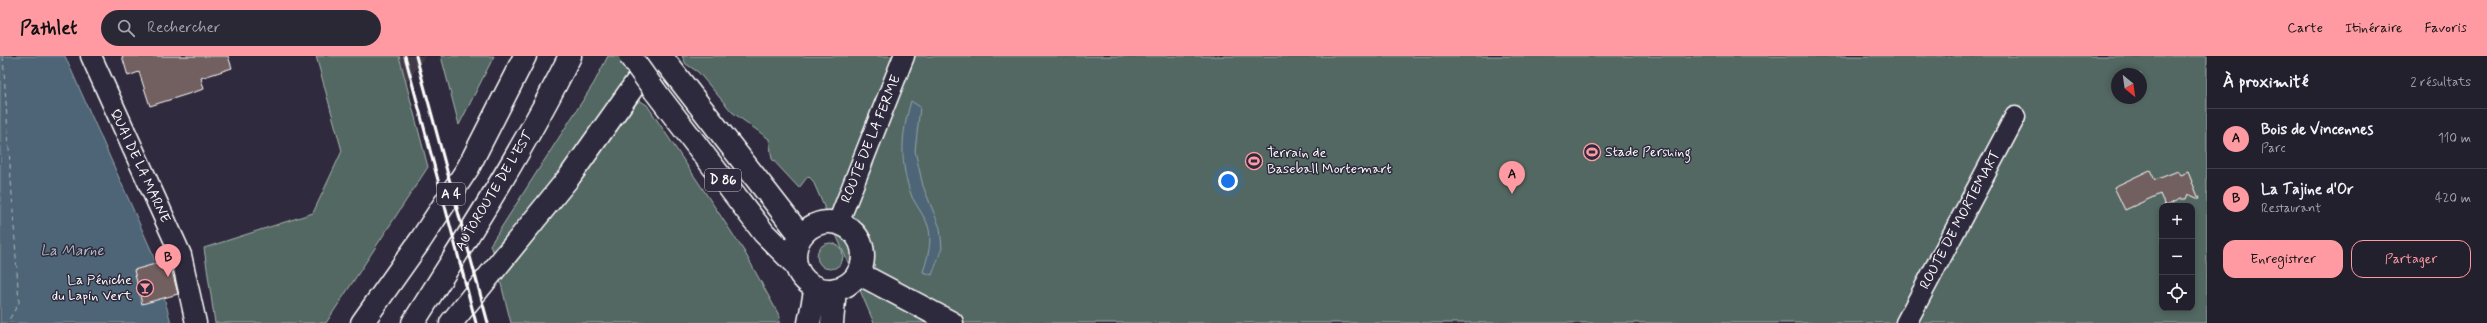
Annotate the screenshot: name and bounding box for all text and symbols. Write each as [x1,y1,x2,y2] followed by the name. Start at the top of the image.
[101,10,381,46] search box
[20,16,77,41] text: Pathlet
[115,17,137,39] icon: search
[147,18,220,38] text: Rechercher
[2287,19,2323,37] text: Carte
[2345,19,2402,37] text: Itinéraire
[2424,19,2467,37] text: Favoris
[2111,68,2147,104] north arrow
[2223,71,2308,93] text: À proximité
[837,72,905,206] street label: ROUTE DE LA FERME
[2410,74,2471,91] text: 2 résultats
[106,106,174,226] street label: QUAI DE LA MARNE
[2261,120,2373,140] text: Bois de Vincennes
[451,127,537,254] street label: AUTOROUTE DE L’EST
[2232,130,2240,147] text: A
[2438,130,2471,147] text: 110 m
[2261,140,2286,157] text: Parc
[1582,142,1602,162] sports icon: Stade Pershing
[1605,143,1691,163] place label: Stade Pershing
[1267,144,1392,178] place label: Terrain de Baseball Mortemart
[1916,148,2004,292] street label: ROUTE DE MORTEMART
[1244,151,1264,171] sports icon: Terrain de Baseball Mortemart
[1499,161,1525,194] pin: A
[705,169,741,191] road number: D 86
[1218,171,1238,191] your location
[2261,180,2353,200] text: La Tajine d'Or
[437,183,465,205] road number: A 4
[2232,190,2240,207] text: B
[2435,190,2471,207] text: 420 m
[2261,200,2321,217] text: Restaurant
[2159,203,2195,311] map controls
[2159,203,2195,239] button: +
[2159,239,2195,275] button: −
[2223,240,2343,278] button: Enregistrer
[2351,240,2471,278] button: Partager
[40,241,105,261] water label: La Marne
[155,244,181,277] pin: B
[52,271,133,305] place label: La Péniche du Lapin Vert
[2159,275,2195,311] button: locate
[135,278,155,298] bar icon: La Péniche du Lapin Vert

